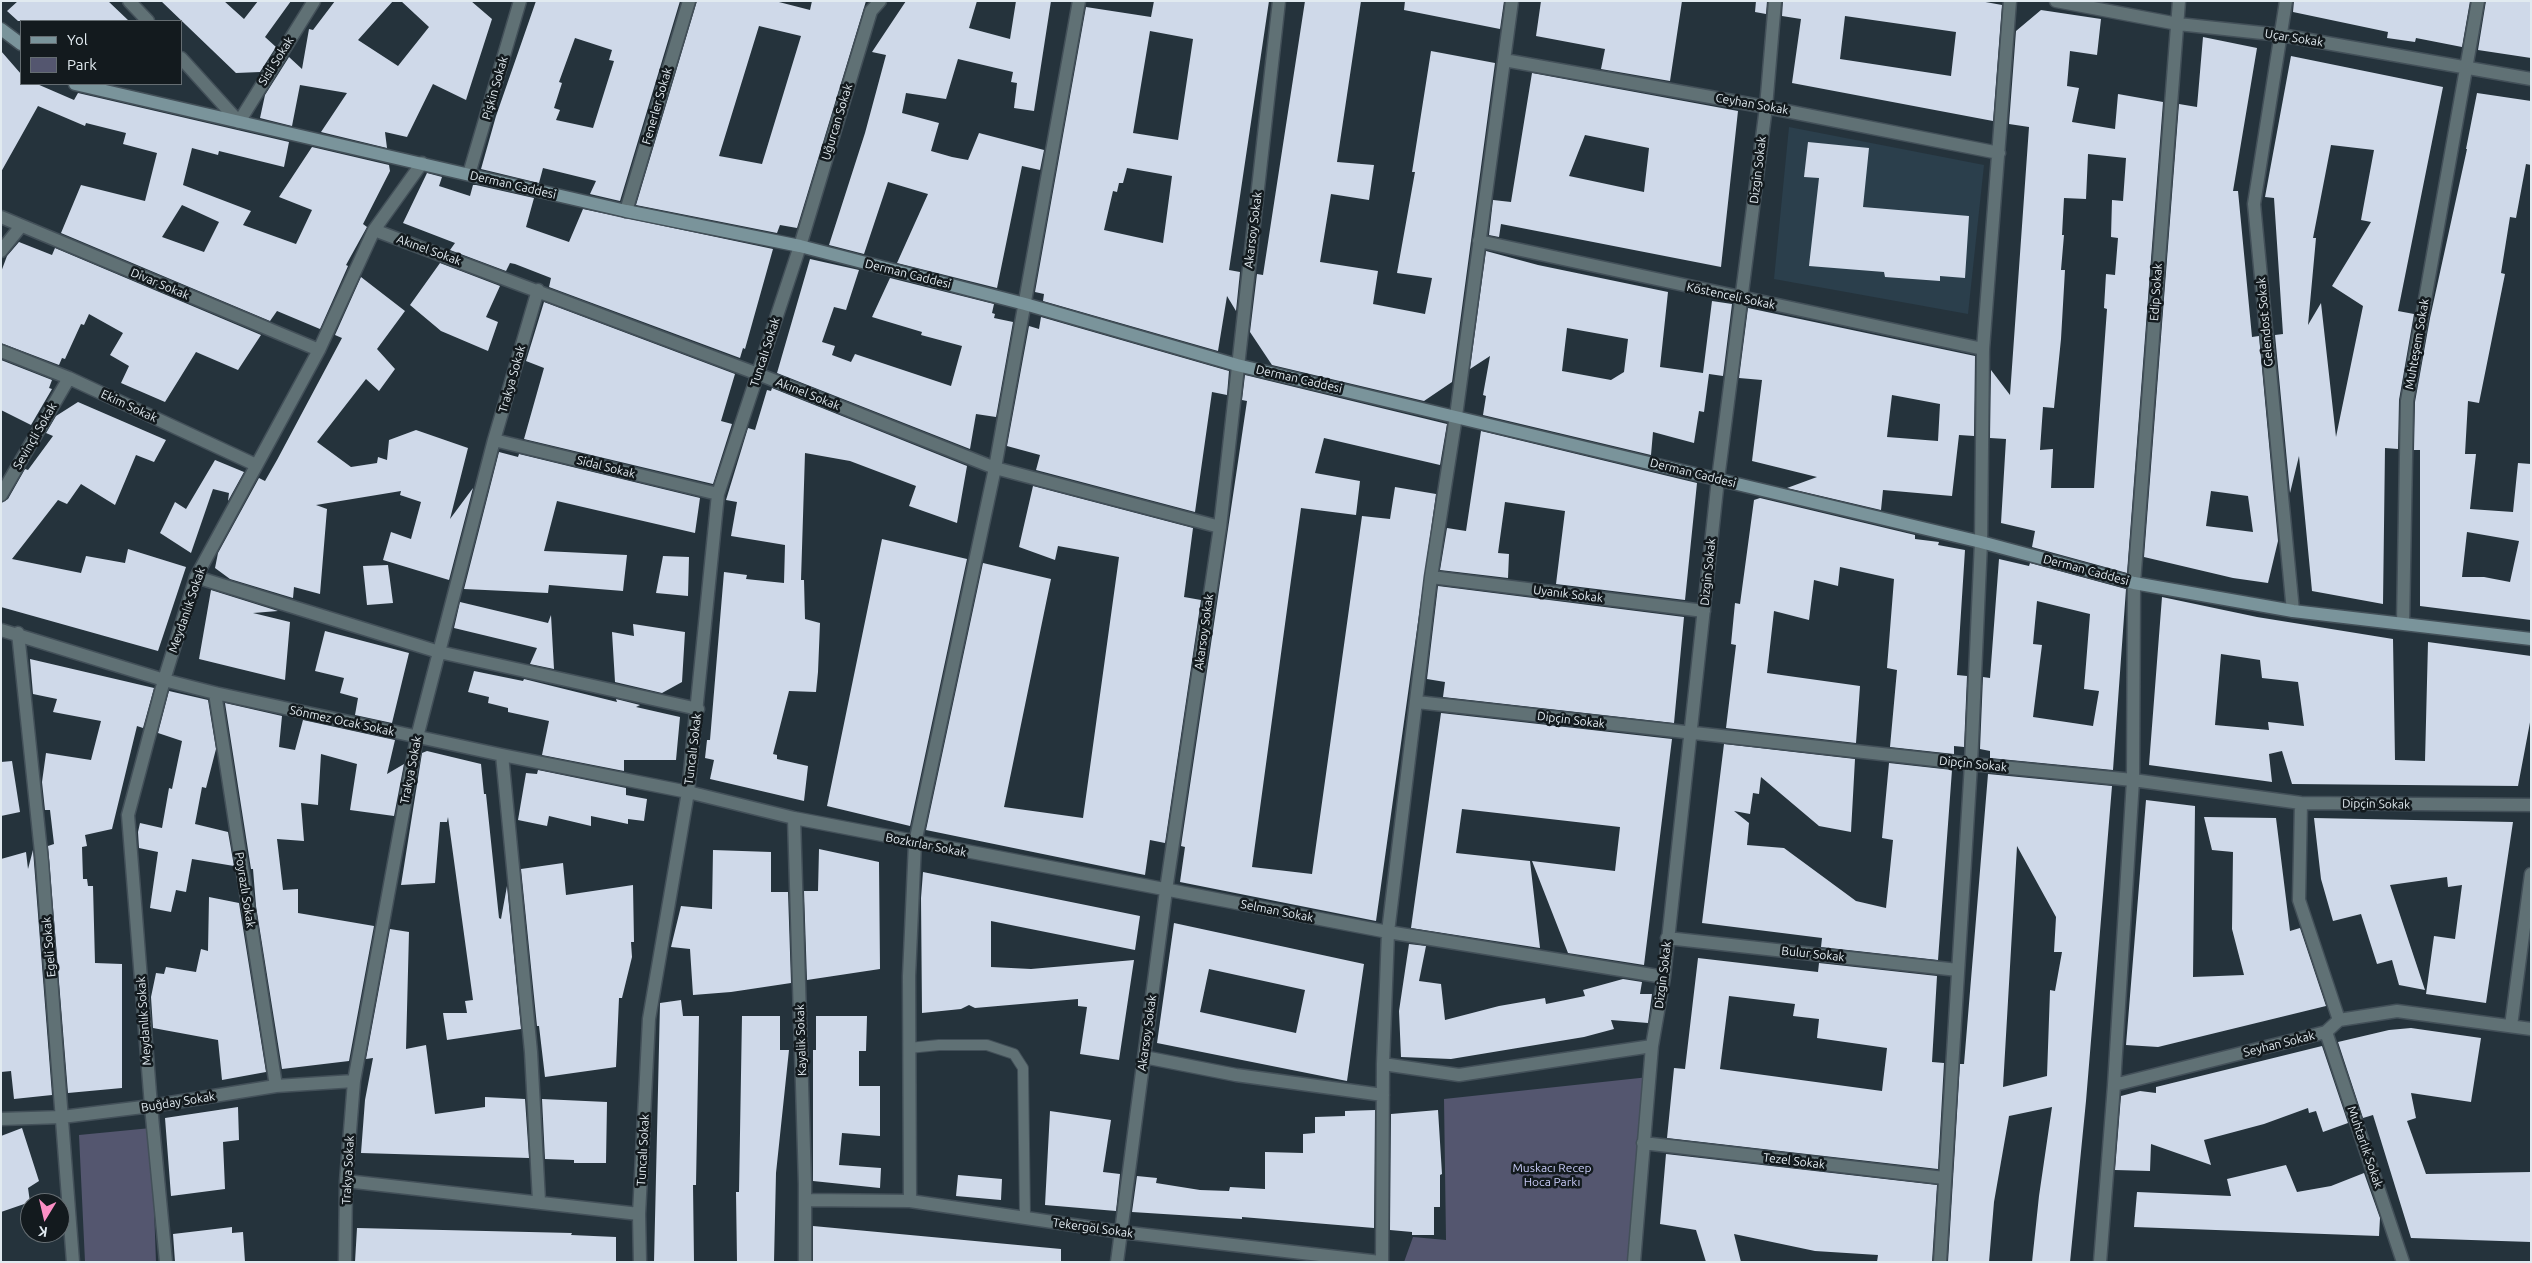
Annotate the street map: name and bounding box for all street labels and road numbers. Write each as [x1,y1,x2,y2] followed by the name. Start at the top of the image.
[2264,26,2324,50] street label: Uçar Sokak
[255,34,297,88] street label: Sisli Sokak
[479,55,511,121] street label: Pişkin Sokak
[639,66,675,146] street label: Fenerler Sokak
[819,82,855,162] street label: Uğurcan Sokak
[1714,90,1790,118] street label: Ceyhan Sokak
[1747,135,1769,205] street label: Dizgin Sokak
[468,168,558,202] street label: Derman Caddesi
[1241,191,1265,269] street label: Akarsoy Sokak
[395,232,463,268] street label: Akınel Sokak
[864,256,952,292] street label: Derman Caddesi
[2147,263,2165,321] street label: Edip Sokak
[129,265,191,303] street label: Divar Sokak
[2254,277,2276,367] street label: Gelendost Sokak
[1685,280,1777,312] street label: Köstenceli Sokak
[2402,297,2432,391] street label: Muhteşem Sokak
[747,315,783,389] street label: Tuncalı Sokak
[496,344,528,414] street label: Trakya Sokak
[1254,362,1344,396] street label: Derman Caddesi
[774,375,842,413] street label: Akınel Sokak
[99,387,159,425] street label: Ekim Sokak
[10,400,60,472] street label: Sevinçli Sokak
[575,453,637,481] street label: Sidal Sokak
[1649,455,1737,491] street label: Derman Caddesi
[1697,538,1719,606] street label: Dizgin Sokak
[2042,552,2130,588] street label: Derman Caddesi
[166,565,208,655] street label: Meydanlık Sokak
[1532,583,1604,605] street label: Uyanık Sokak
[1192,593,1216,671] street label: Akarsoy Sokak
[288,703,396,739] street label: Sönmez Ocak Sokak
[1536,709,1606,731] street label: Dipçin Sokak
[681,712,705,786] street label: Tuncalı Sokak
[397,735,425,805] street label: Trakya Sokak
[1938,753,2008,775] street label: Dipçin Sokak
[2342,796,2410,812] street label: Dipçin Sokak
[884,830,968,860] street label: Bozkırlar Sokak
[232,851,258,929] street label: Poyrazlı Sokak
[1239,897,1315,925] street label: Selman Sokak
[39,916,59,978] street label: Egeli Sokak
[1652,940,1674,1010] street label: Dizgin Sokak
[1781,944,1845,964] street label: Bulur Sokak
[134,976,154,1066] street label: Meydanlık Sokak
[1135,994,1159,1072] street label: Akarsoy Sokak
[793,1004,809,1076] street label: Kayalik Sokak
[2242,1028,2316,1060] street label: Seyhan Sokak
[140,1089,216,1115] street label: Buğday Sokak
[2344,1104,2386,1190] street label: Muhtarlık Sokak
[634,1114,652,1186] street label: Tuncalı Sokak
[339,1135,357,1205] street label: Trakya Sokak
[1762,1150,1826,1172] street label: Tezel Sokak
[1052,1215,1134,1241] street label: Tekergöl Sokak

